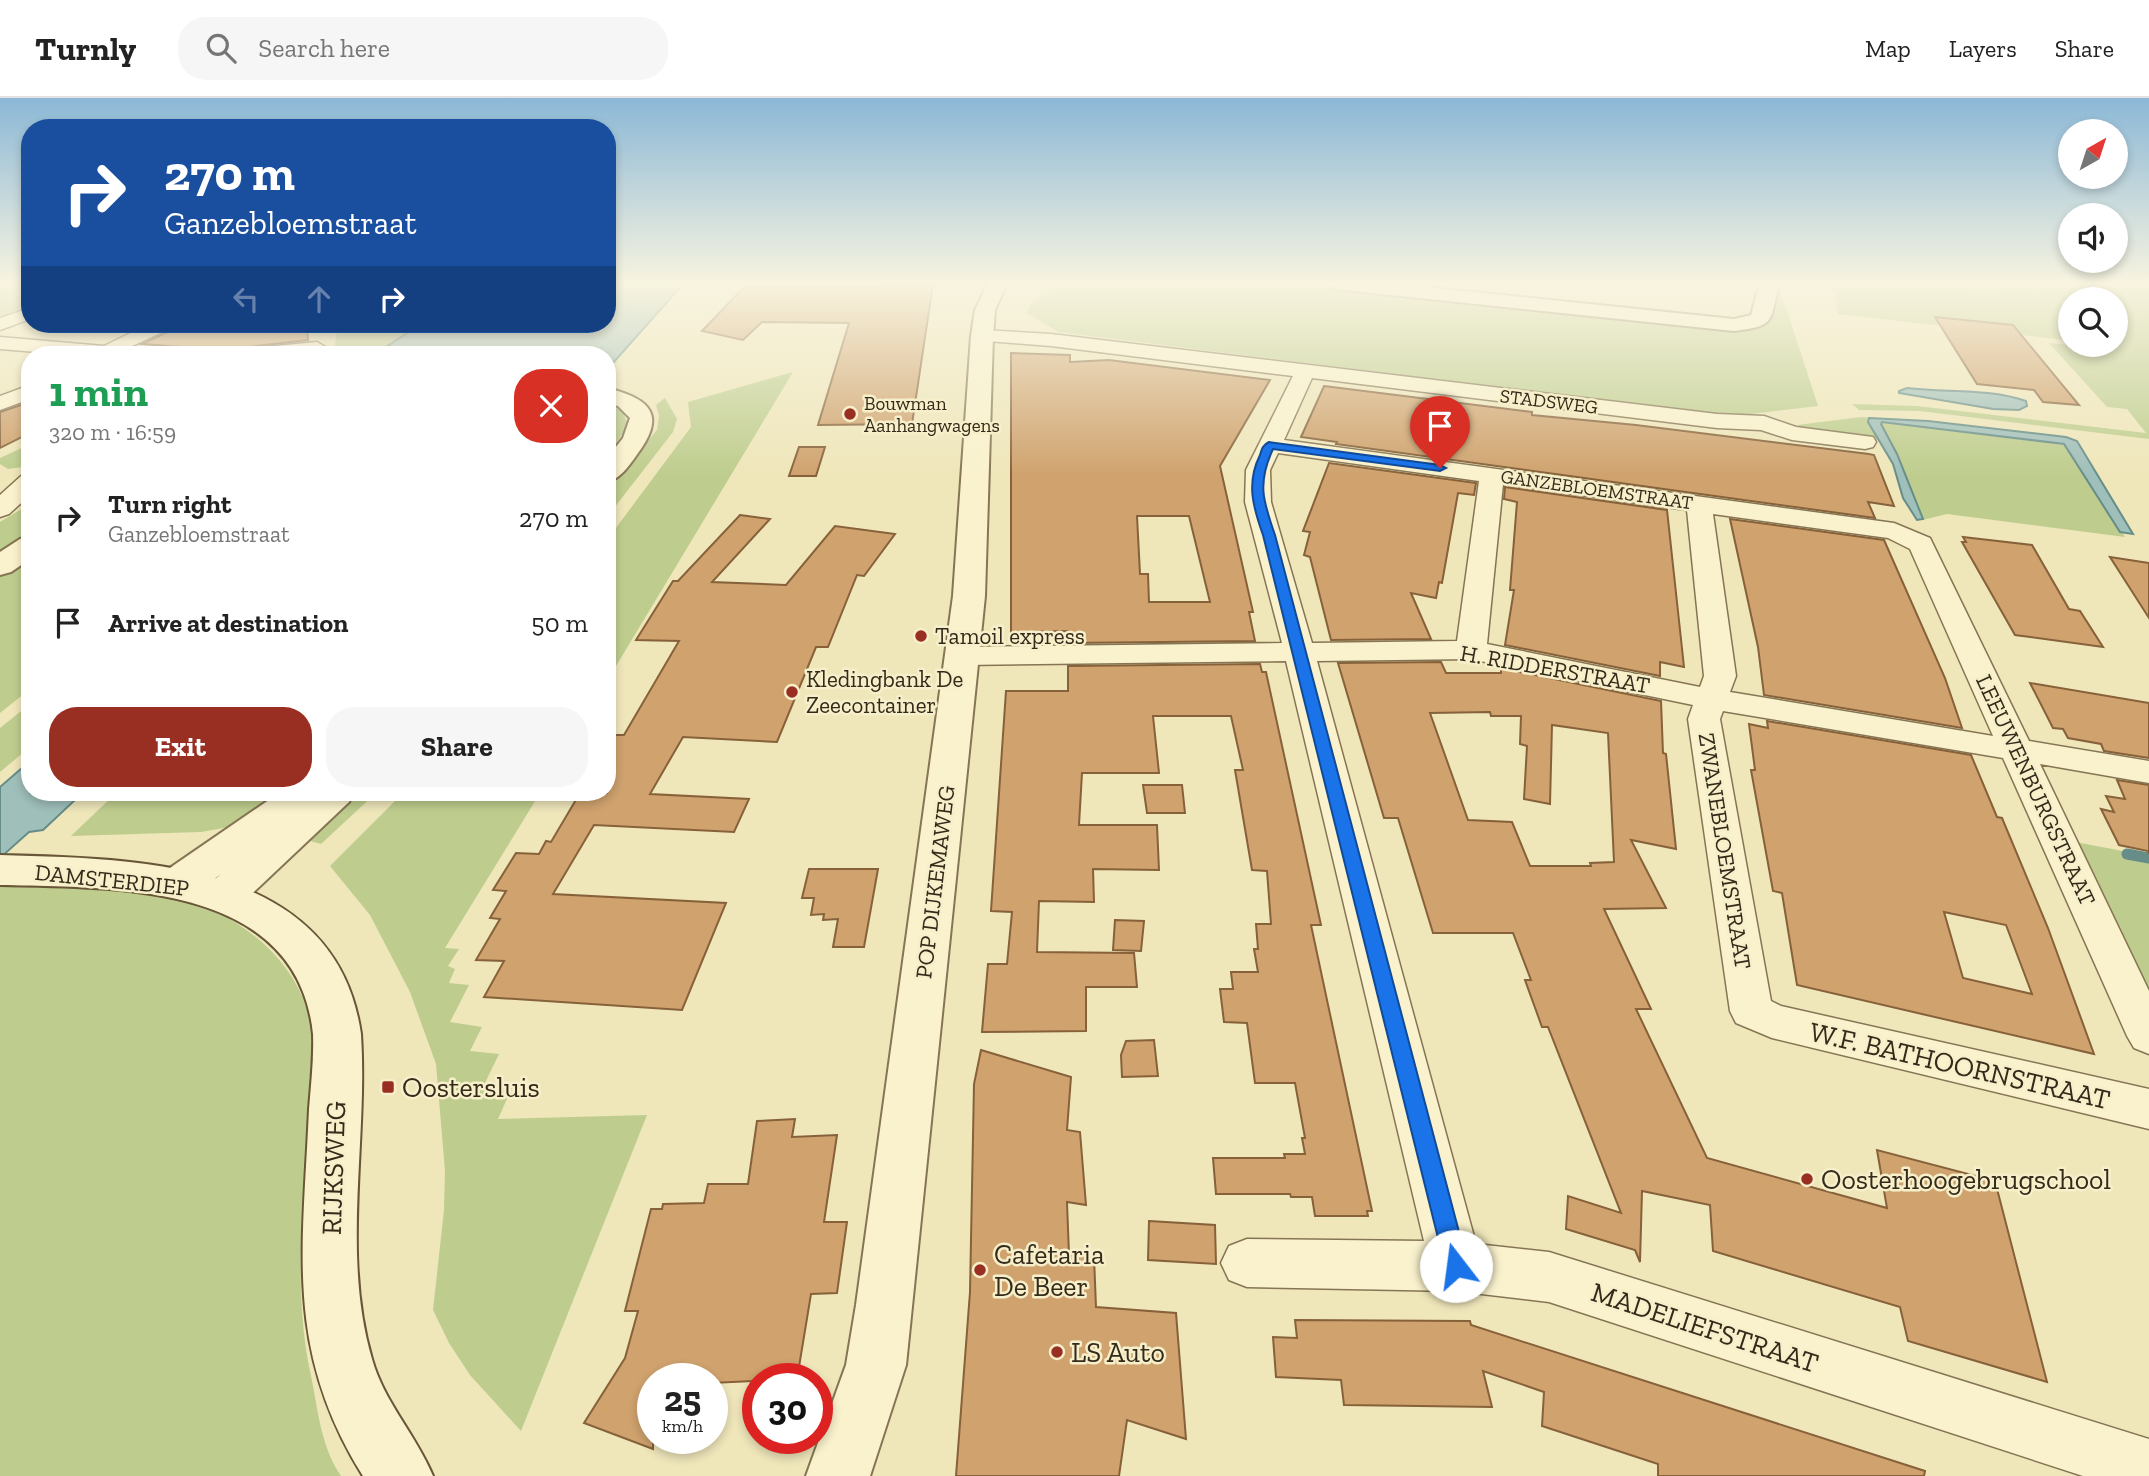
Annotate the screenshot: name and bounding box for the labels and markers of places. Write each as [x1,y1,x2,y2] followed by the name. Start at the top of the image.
[864,392,1000,437] place label: Bouwman Aanhangwagens
[1410,396,1470,468] pin
[842,406,858,422] marker: Bouwman Aanhangwagens
[935,622,1085,650] place label: Tamoil express
[913,628,929,644] marker: Tamoil express
[806,665,963,719] place label: Kledingbank De Zeecontainer
[784,684,800,700] marker: Kledingbank De Zeecontainer
[402,1071,540,1104] place label: Oostersluis
[380,1079,396,1095] marker: Oostersluis
[1821,1163,2111,1196] place label: Oosterhoogebrugschool
[1799,1171,1815,1187] marker: Oosterhoogebrugschool
[994,1238,1105,1303] place label: Cafetaria De Beer
[972,1262,988,1278] marker: Cafetaria De Beer
[1071,1336,1165,1369] place label: LS Auto
[1049,1344,1065,1360] marker: LS Auto

